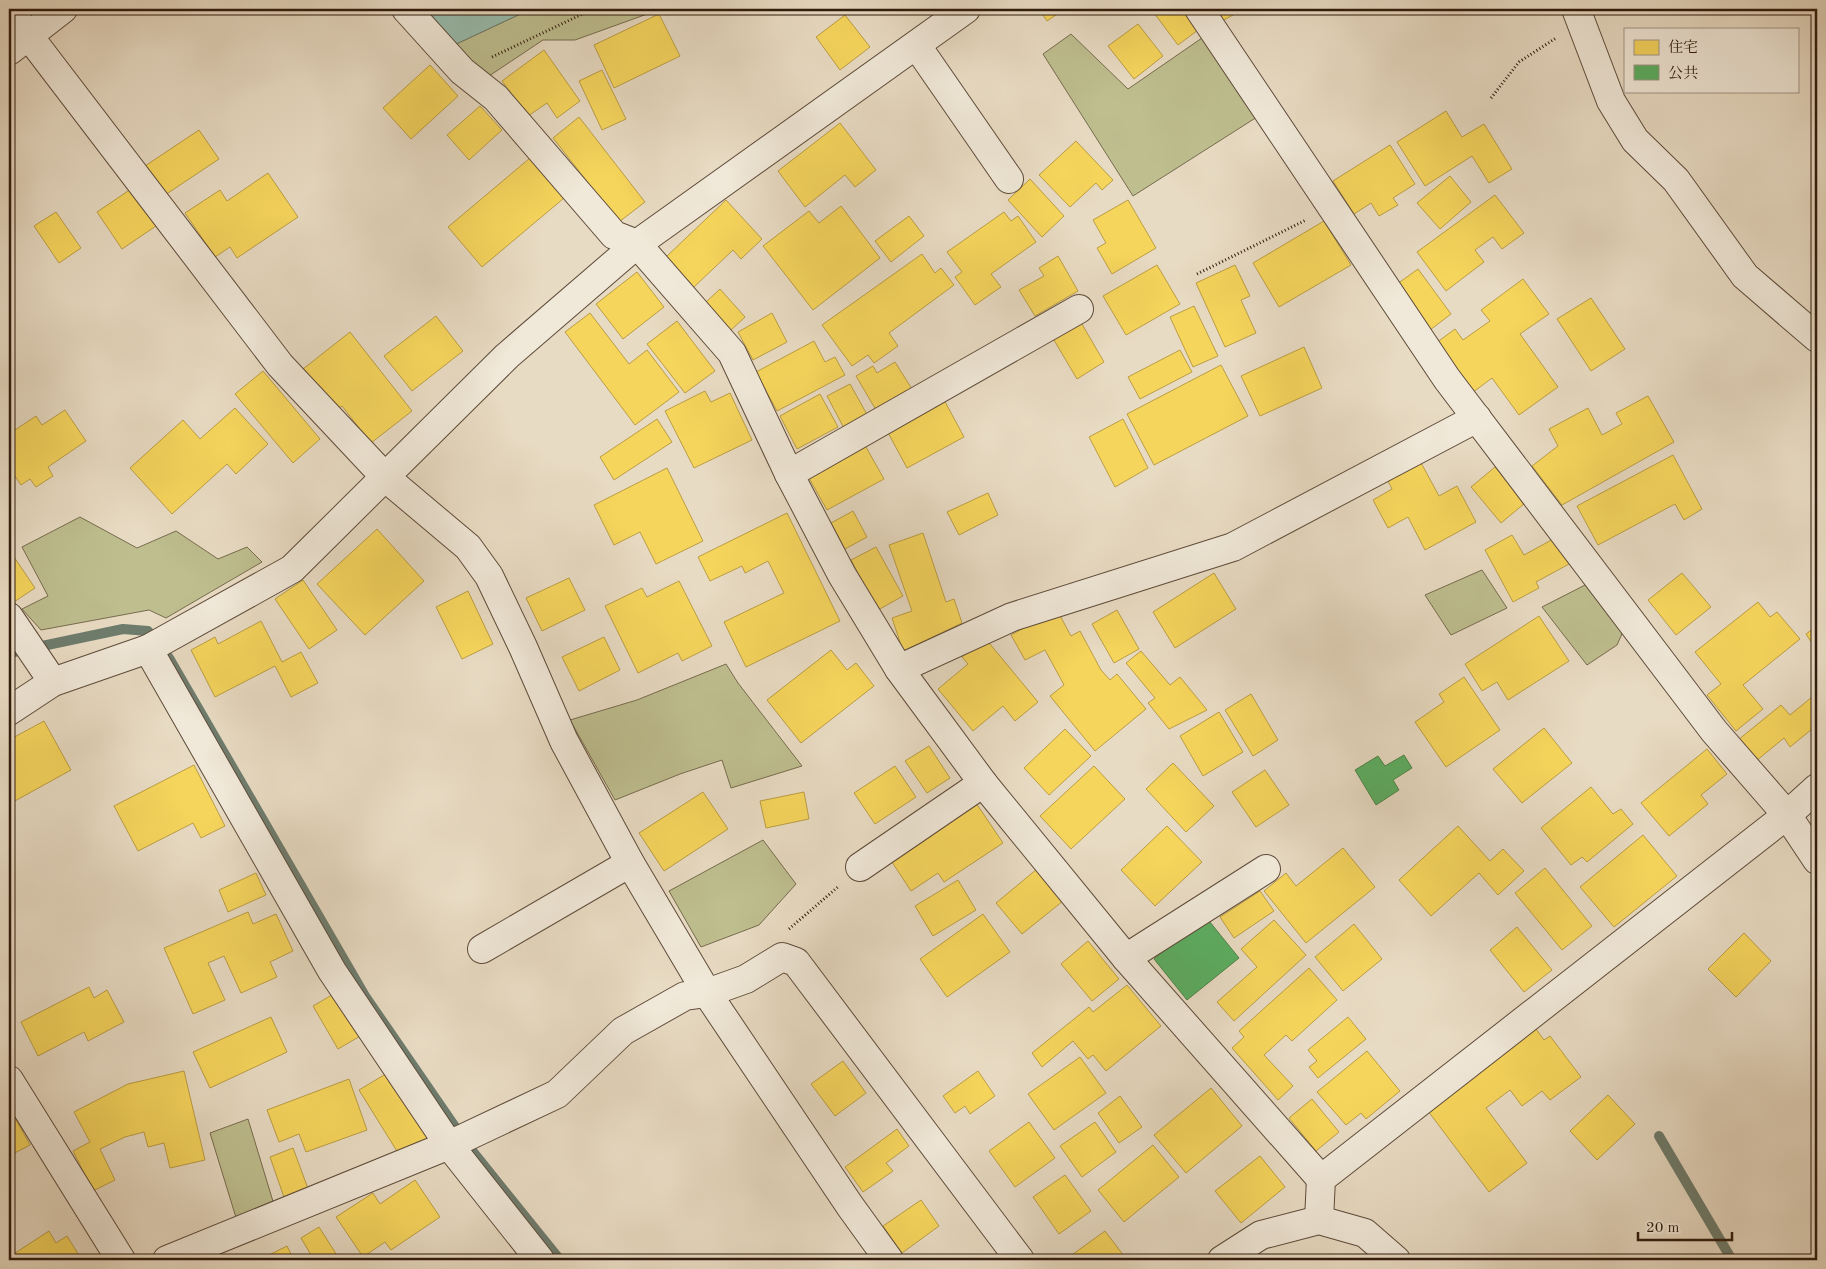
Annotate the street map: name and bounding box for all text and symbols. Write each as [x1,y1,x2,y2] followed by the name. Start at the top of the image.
[1624,28,1798,92] legend
[1668,39,1698,56] text: 住宅
[1668,65,1698,82] text: 公共
[1638,1209,1732,1241] scale bar
[1646,1221,1680,1236] text: 20 m

